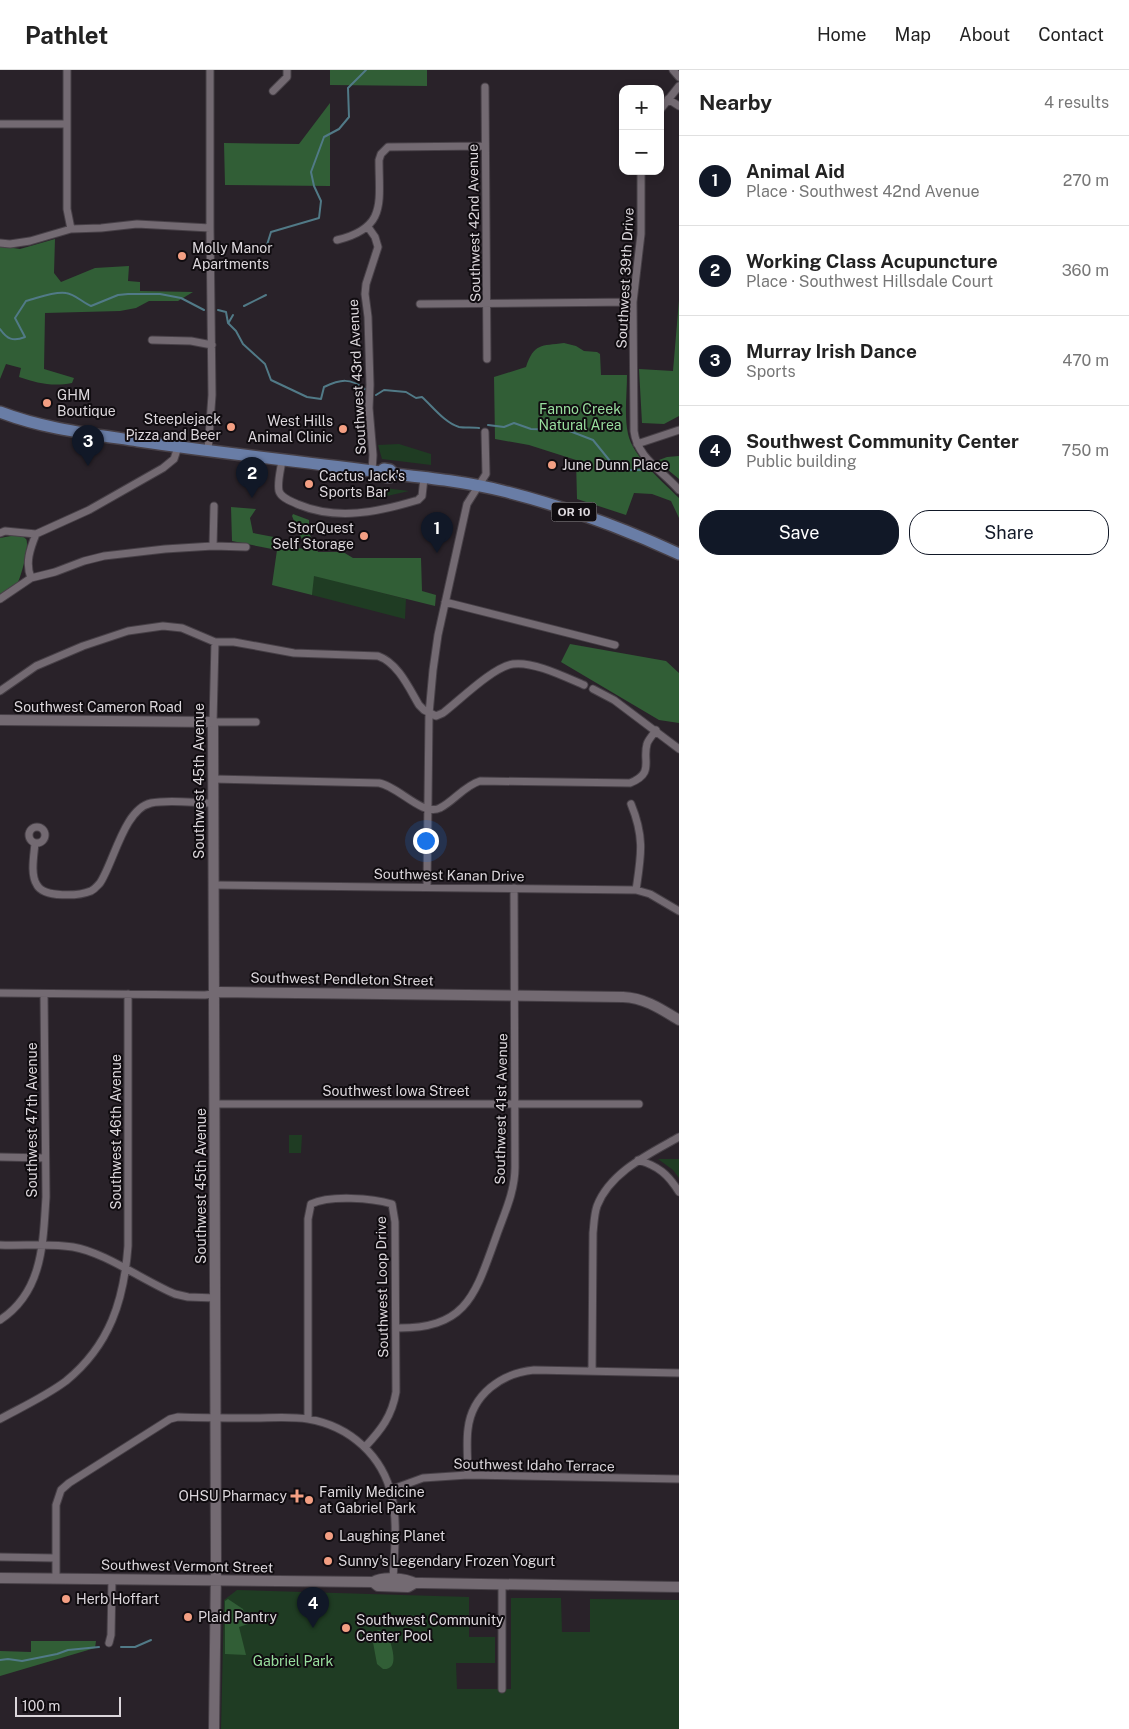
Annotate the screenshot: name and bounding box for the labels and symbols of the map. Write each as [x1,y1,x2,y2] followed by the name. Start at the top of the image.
[465,144,483,302] street label: Southwest 42nd Avenue
[613,207,637,349] street label: Southwest 39th Drive
[192,240,273,272] place label: Molly Manor Apartments
[176,250,188,262] marker: Molly Manor Apartments
[345,299,369,455] street label: Southwest 43rd Avenue
[57,387,116,419] place label: GHM Boutique
[41,397,53,409] marker: GHM Boutique
[538,401,622,433] park label: Fanno Creek Natural Area
[125,411,221,443] place label: Steeplejack Pizza and Beer
[247,413,333,445] place label: West Hills Animal Clinic
[225,421,237,433] marker: Steeplejack Pizza and Beer
[337,423,349,435] marker: West Hills Animal Clinic
[72,425,104,466] pin: 3
[236,457,268,498] pin: 2
[562,457,669,473] place label: June Dunn Place
[546,459,558,471] marker: June Dunn Place
[319,468,405,500] place label: Cactus Jack's Sports Bar
[303,478,315,490] marker: Cactus Jack's Sports Bar
[552,502,596,522] road number: OR 10
[421,512,453,553] pin: 1
[272,520,354,552] place label: StorQuest Self Storage
[358,530,370,542] marker: StorQuest Self Storage
[14,699,182,715] street label: Southwest Cameron Road
[191,703,207,859] street label: Southwest 45th Avenue
[413,828,439,854] your location
[373,866,525,884] street label: Southwest Kanan Drive
[250,969,434,989] street label: Southwest Pendleton Street
[492,1033,510,1185] street label: Southwest 41st Avenue
[24,1042,40,1198] street label: Southwest 47th Avenue
[108,1054,124,1210] street label: Southwest 46th Avenue
[322,1083,470,1099] street label: Southwest Iowa Street
[193,1108,209,1264] street label: Southwest 45th Avenue
[373,1216,391,1358] street label: Southwest Loop Drive
[453,1456,615,1474] street label: Southwest Idaho Terrace
[319,1484,425,1516] place label: Family Medicine at Gabriel Park
[178,1488,288,1504] place label: OHSU Pharmacy
[291,1490,303,1502] marker: OHSU Pharmacy
[303,1494,315,1506] marker: Family Medicine at Gabriel Park
[339,1528,445,1544] place label: Laughing Planet
[323,1530,335,1542] marker: Laughing Planet
[338,1553,555,1569] place label: Sunny's Legendary Frozen Yogurt
[322,1555,334,1567] marker: Sunny's Legendary Frozen Yogurt
[101,1556,273,1576] street label: Southwest Vermont Street
[297,1587,329,1628] pin: 4
[76,1591,159,1607] place label: Herb Hoffart
[60,1593,72,1605] marker: Herb Hoffart
[198,1609,277,1625] place label: Plaid Pantry
[182,1611,194,1623] marker: Plaid Pantry
[356,1612,504,1644] place label: Southwest Community Center Pool
[340,1622,352,1634] marker: Southwest Community Center Pool
[253,1653,333,1669] park label: Gabriel Park
[15,1694,121,1717] scale bar

